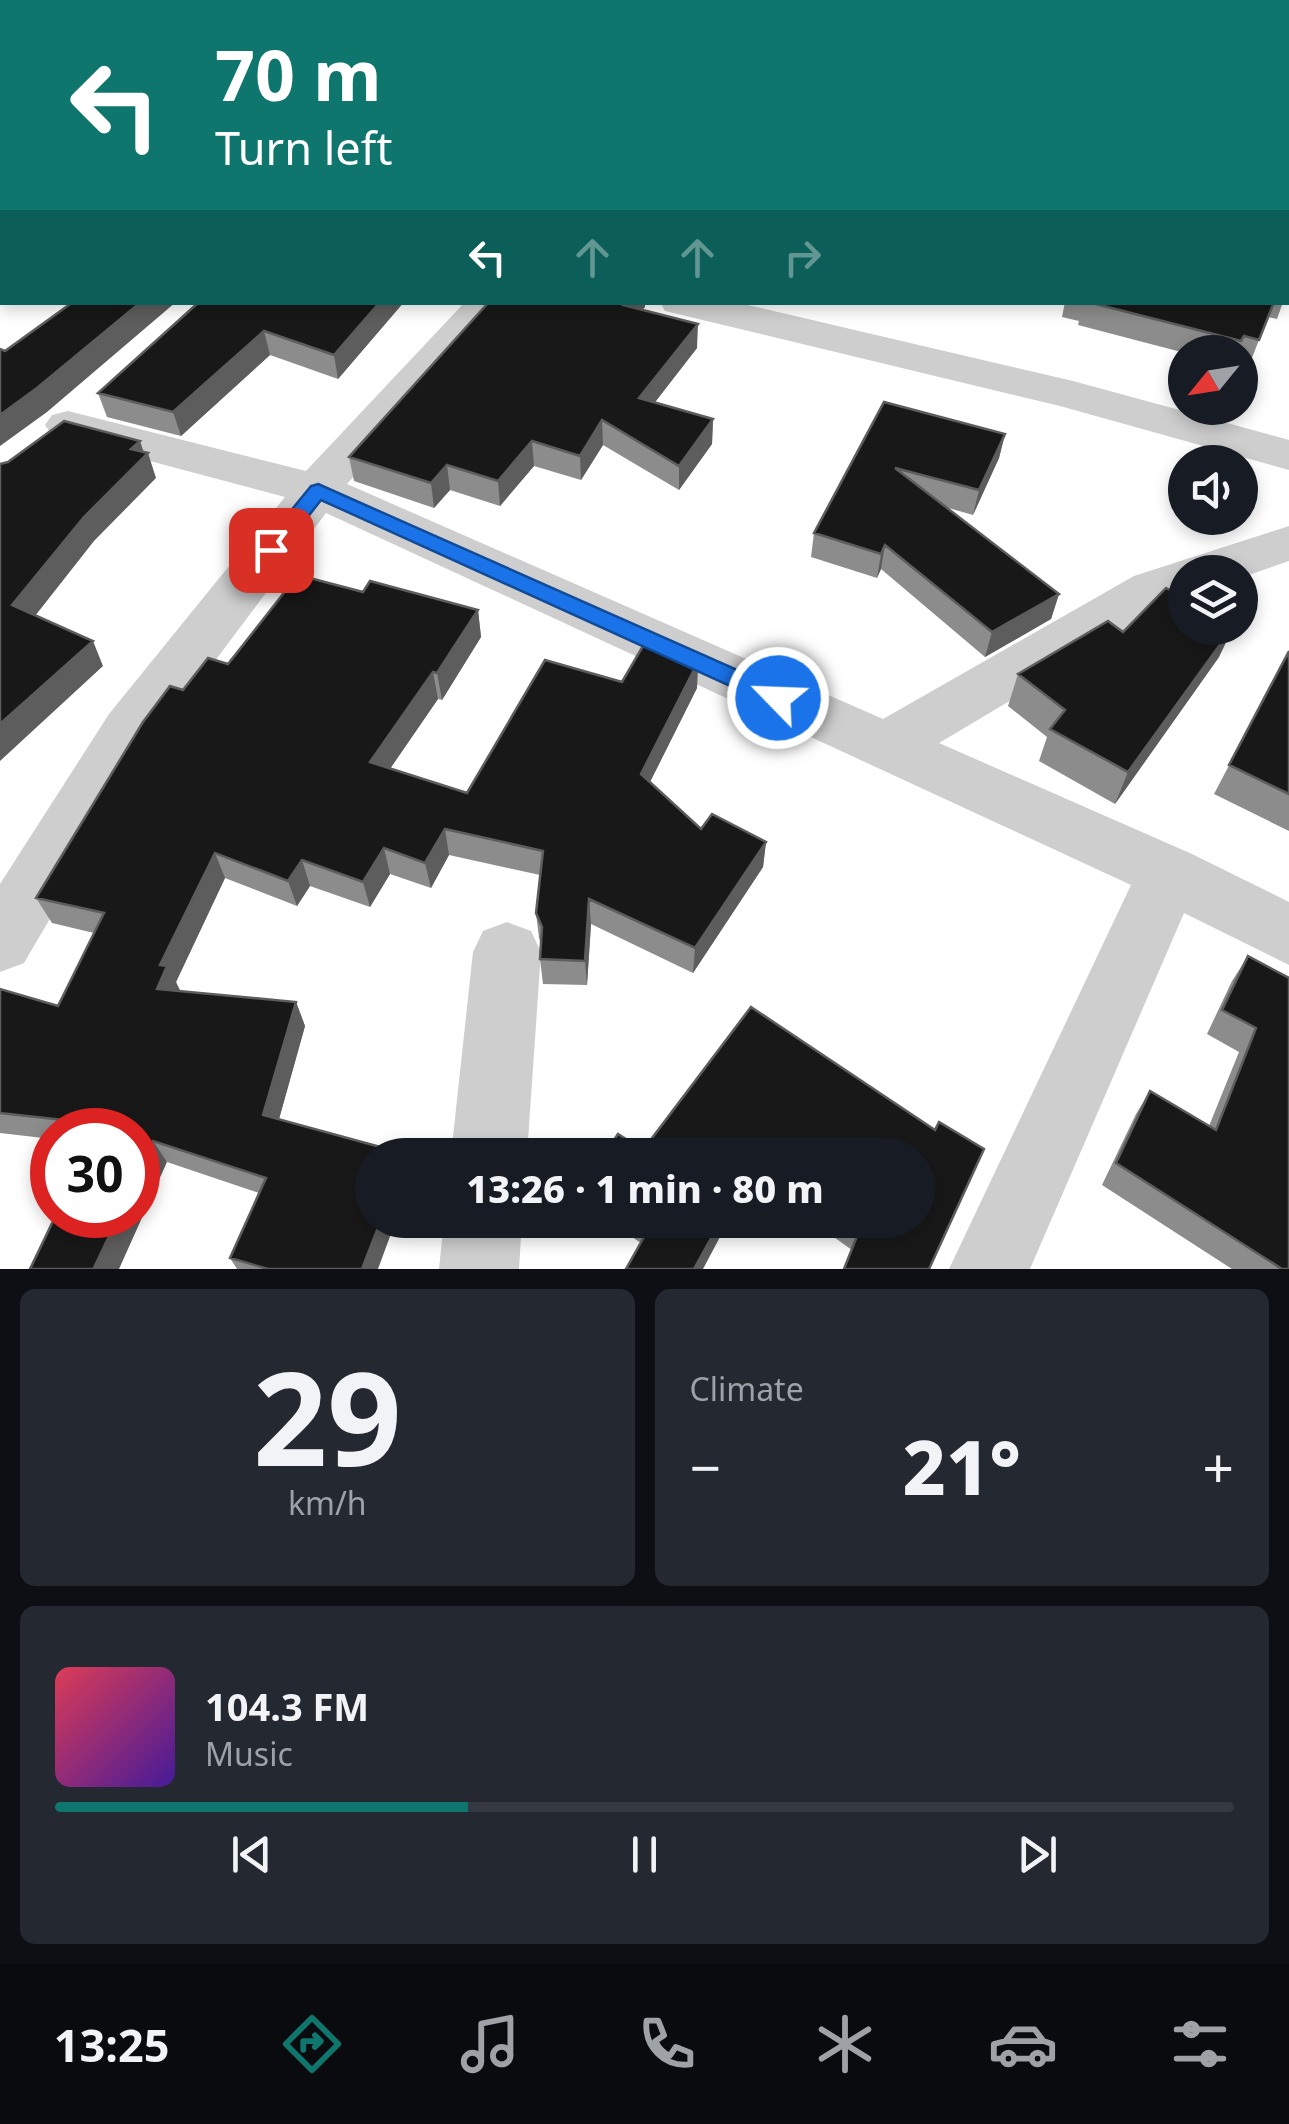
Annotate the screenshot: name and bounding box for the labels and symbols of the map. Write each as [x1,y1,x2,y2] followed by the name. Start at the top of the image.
[1168,335,1258,425] north arrow
[229,508,314,593] pin
[726,646,830,750] position arrow
[30,1108,160,1238] speed limit sign: 30

